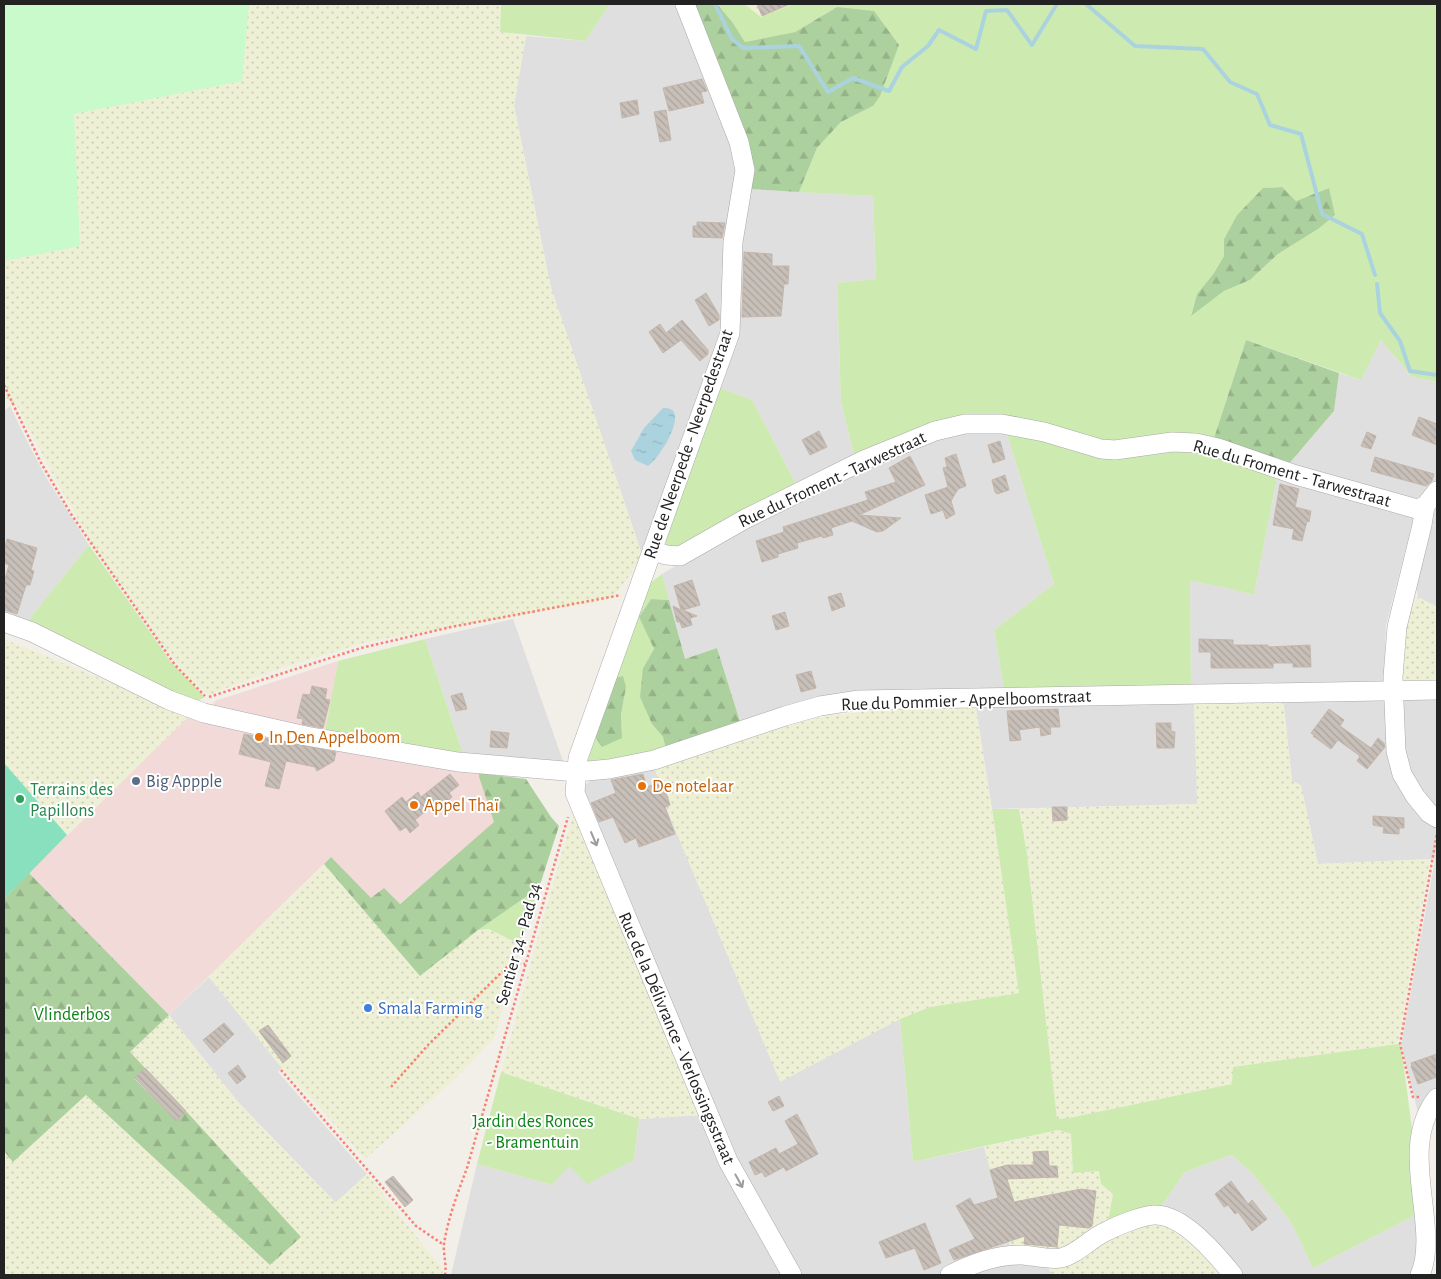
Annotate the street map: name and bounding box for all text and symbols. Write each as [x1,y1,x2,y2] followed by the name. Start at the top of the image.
[641,327,737,561] street label: Rue de Neerpede - Neerpedestraat
[736,428,929,531] street label: Rue du Froment - Tarwestraat
[1191,437,1393,511] street label: Rue du Froment - Tarwestraat
[841,688,1092,714] street label: Rue du Pommier - Appelboomstraat
[269,729,400,747] place label: In Den Appelboom
[253,731,265,743] marker: In Den Appelboom
[146,773,222,791] place label: Big Appple
[130,775,142,787] marker: Big Appple
[652,778,734,796] place label: De notelaar
[636,780,648,792] marker: De notelaar
[30,781,113,820] place label: Terrains des Papillons
[14,793,26,805] marker: Terrains des Papillons
[424,797,499,815] place label: Appel Thaï
[408,799,420,811] marker: Appel Thaï
[590,831,599,846] one-way arrow
[493,881,545,1007] street label: Sentier 34 - Pad 34
[615,910,738,1167] street label: Rue de la Délivrance - Verlossingsstraat
[378,1000,483,1018] place label: Smala Farming
[362,1002,374,1014] marker: Smala Farming
[34,1006,110,1024] park label: Vlinderbos
[472,1113,594,1152] park label: Jardin des Ronces - Bramentuin
[734,1174,744,1189] one-way arrow

